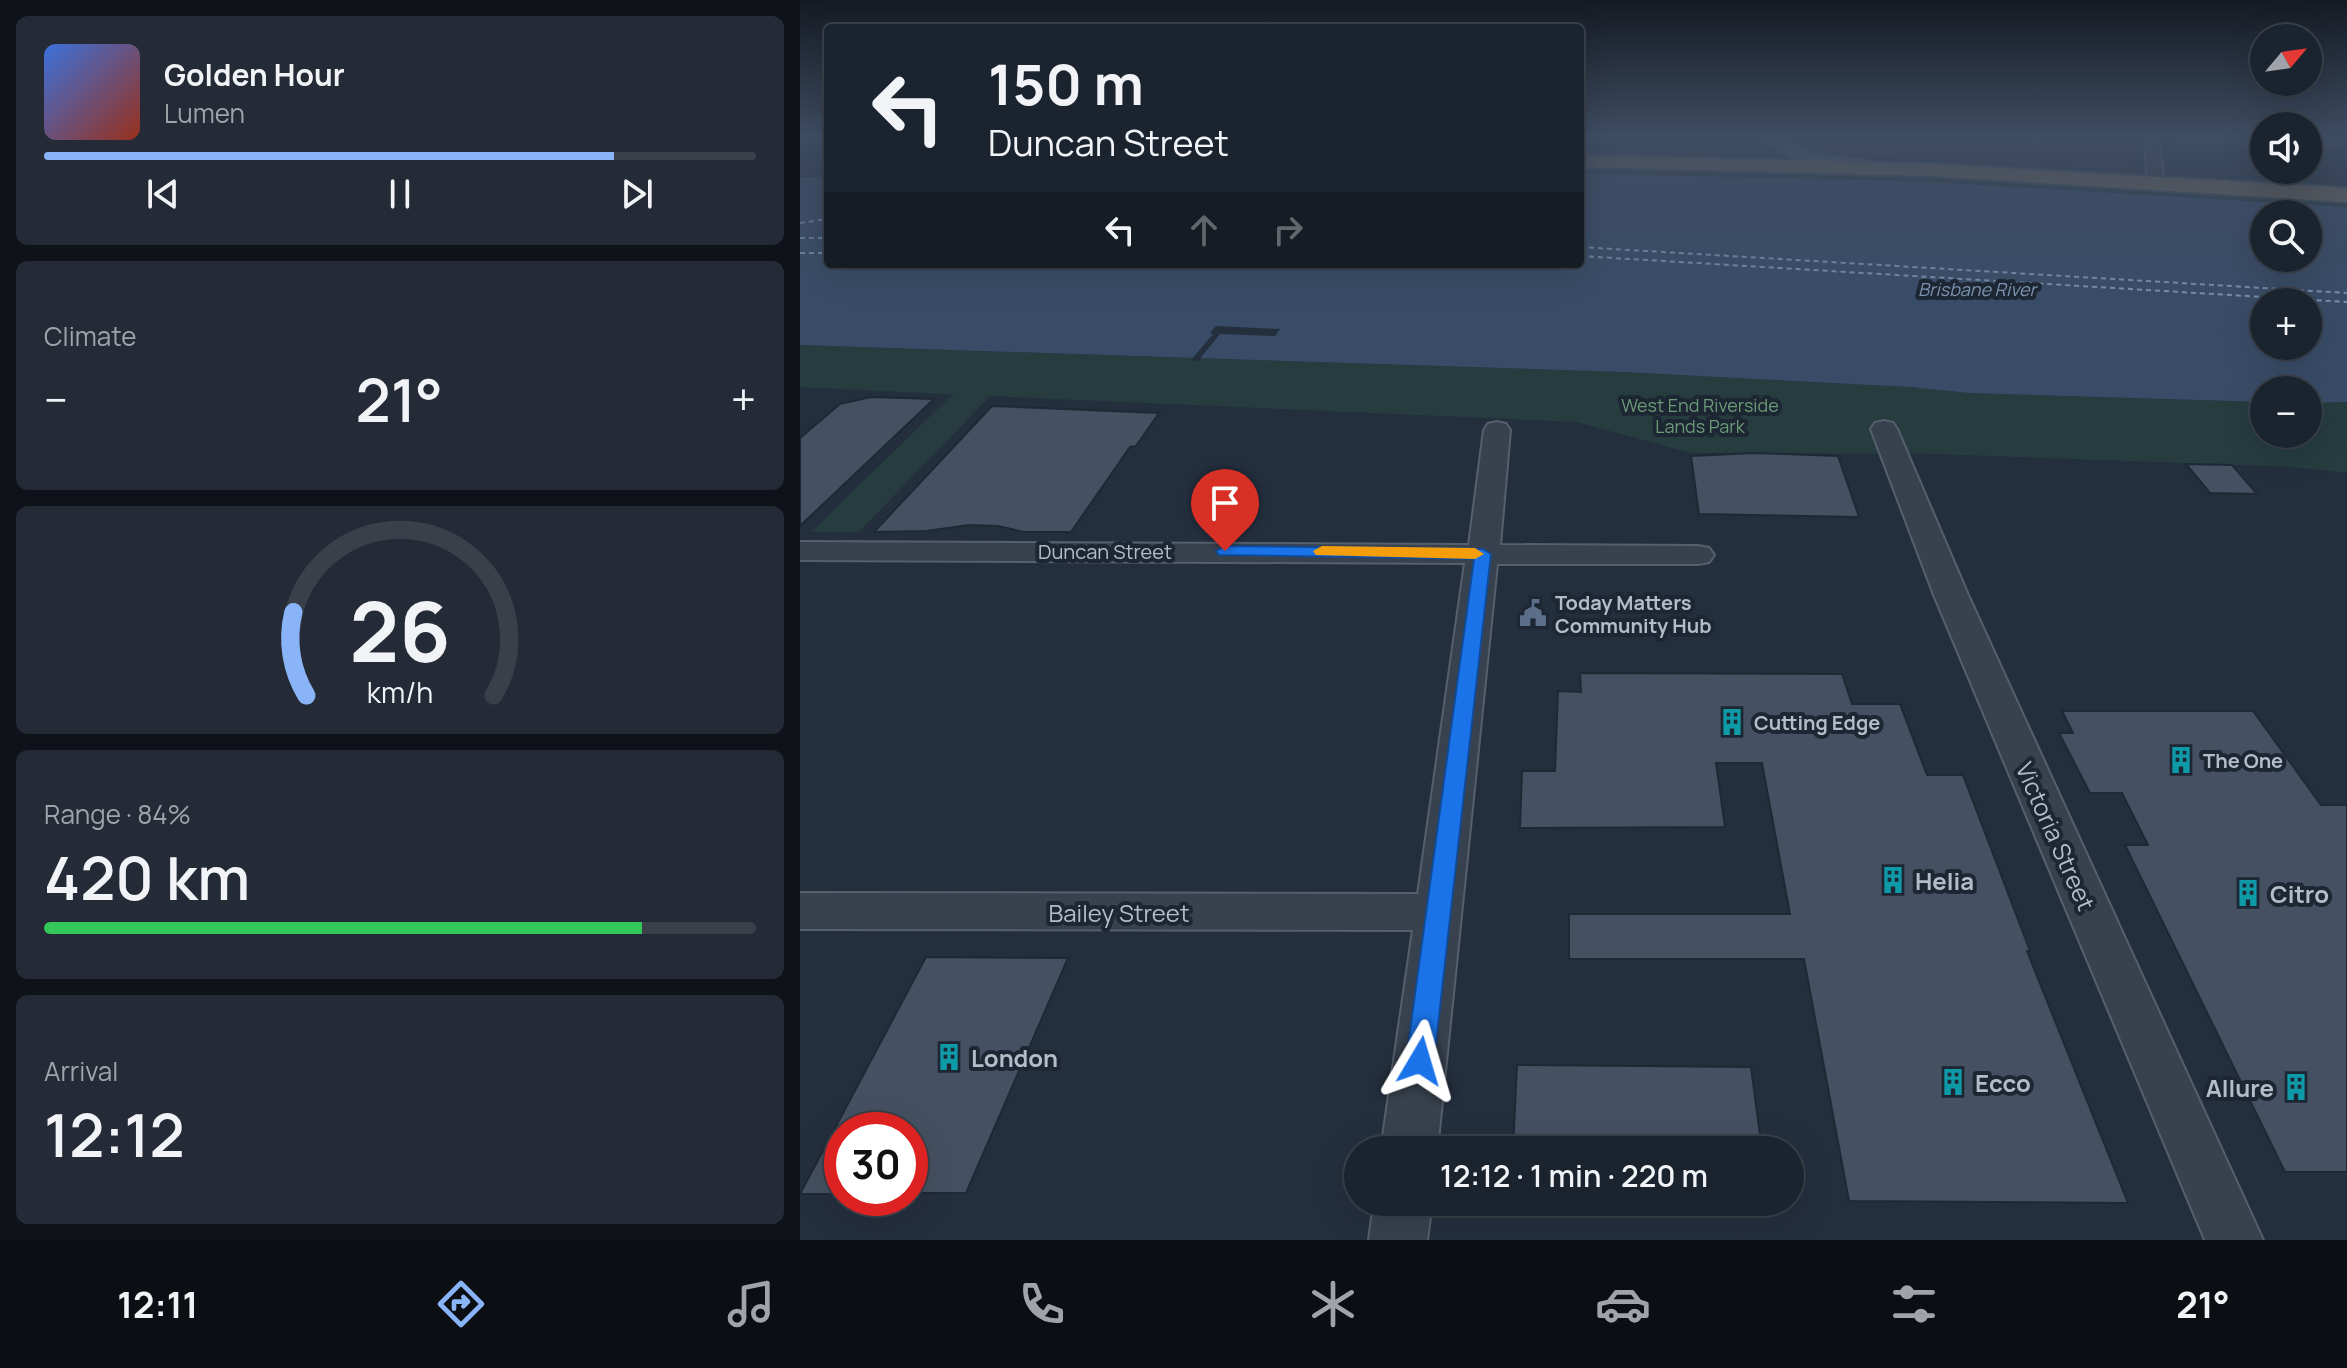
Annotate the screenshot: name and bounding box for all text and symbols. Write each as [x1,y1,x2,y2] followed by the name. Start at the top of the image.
[2250,24,2322,96] north arrow
[2250,24,2322,448] map controls
[988,45,1144,122] text: 150 m
[164,54,345,95] text: Golden Hour
[856,56,960,160] icon: left
[164,95,245,131] text: Lumen
[2250,112,2322,184] button: sound
[988,118,1229,167] text: Duncan Street
[141,172,185,216] icon: previous
[378,172,422,216] icon: pause
[615,172,659,216] icon: next
[2250,200,2322,272] button: search
[1098,208,1142,252] icon: left
[1182,208,1226,252] icon: ahead
[1266,208,1310,252] icon: right
[1918,277,2038,301] water label: Brisbane River
[2250,288,2322,360] button: +
[44,318,136,354] text: Climate
[355,358,443,440] text: 21°
[44,369,68,429] text: −
[731,369,756,429] text: +
[2250,376,2322,448] button: −
[1621,393,1779,438] park label: West End Riverside Lands Park
[1191,469,1259,551] pin
[1203,481,1247,525] icon: arrive
[1038,538,1172,565] street label: Duncan Street
[349,573,451,687] text: 26
[1555,589,1712,639] place label: Today Matters Community Hub
[1518,598,1548,628] public building icon: Today Matters Community Hub
[367,673,433,712] text: km/h
[1717,707,1747,737] building icon: Cutting Edge
[1754,709,1880,736] place label: Cutting Edge
[2166,745,2196,775] building icon: The One
[2203,747,2283,774] place label: The One
[2009,757,2103,915] street label: Victoria Street
[44,796,191,832] text: Range · 84%
[44,836,250,918] text: 420 km
[1915,864,1974,897] place label: Helia
[1878,865,1908,895] building icon: Helia
[2270,877,2329,910] place label: Citro
[2233,878,2263,908] building icon: Citro
[1049,896,1190,929] street label: Bailey Street
[1378,1019,1462,1103] position arrow
[971,1041,1058,1074] place label: London
[934,1042,964,1072] building icon: London
[44,1053,118,1089] text: Arrival
[1975,1066,2031,1099] place label: Ecco
[1938,1067,1968,1097] building icon: Ecco
[2206,1071,2274,1104] place label: Allure
[2281,1072,2311,1102] building icon: Allure
[44,1093,185,1175] text: 12:12
[824,1112,928,1216] speed limit sign: 30
[1440,1155,1708,1196] text: 12:12 · 1 min · 220 m
[433,1276,489,1332] icon: directions
[723,1276,779,1332] icon: music
[1014,1276,1070,1332] icon: phone
[1305,1276,1361,1332] icon: climate
[1595,1276,1651,1332] icon: car
[1886,1276,1942,1332] icon: filters
[117,1280,198,1329] text: 12:11
[2176,1280,2230,1329] text: 21°

